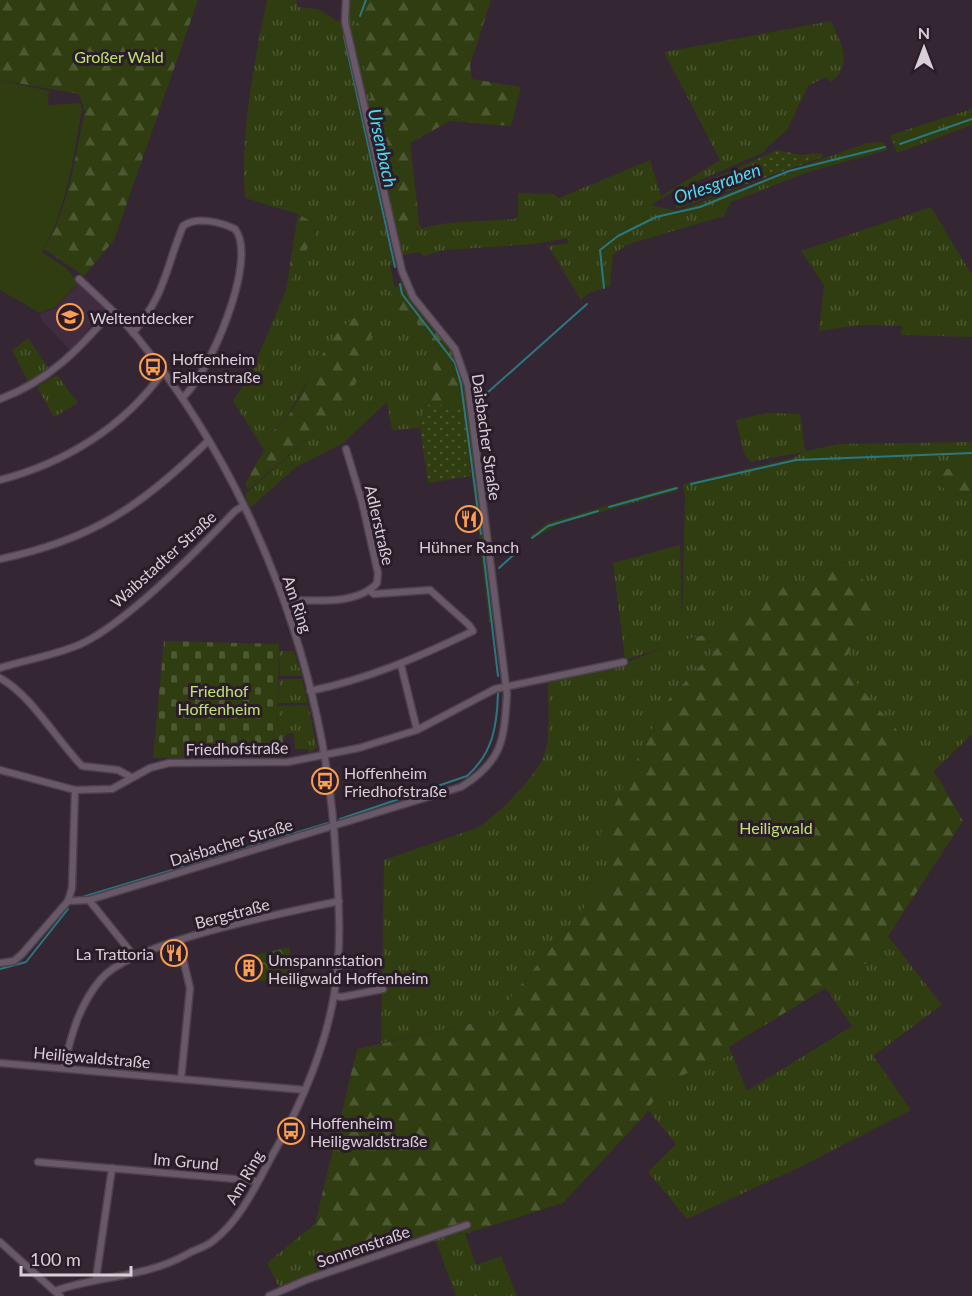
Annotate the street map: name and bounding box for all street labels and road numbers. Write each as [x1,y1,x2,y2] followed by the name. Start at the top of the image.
[469,372,505,502] street label: Daisbacher Straße
[362,483,398,567] street label: Adlerstraße
[106,507,220,611] street label: Waibstadter Straße
[279,573,317,635] street label: Am Ring
[185,738,289,758] street label: Friedhofstraße
[167,814,295,870] street label: Daisbacher Straße
[193,894,271,932] street label: Bergstraße
[33,1042,151,1072] street label: Heiligwaldstraße
[221,1147,267,1207] street label: Am Ring
[152,1149,220,1173] street label: Im Grund
[314,1221,412,1271] street label: Sonnenstraße

